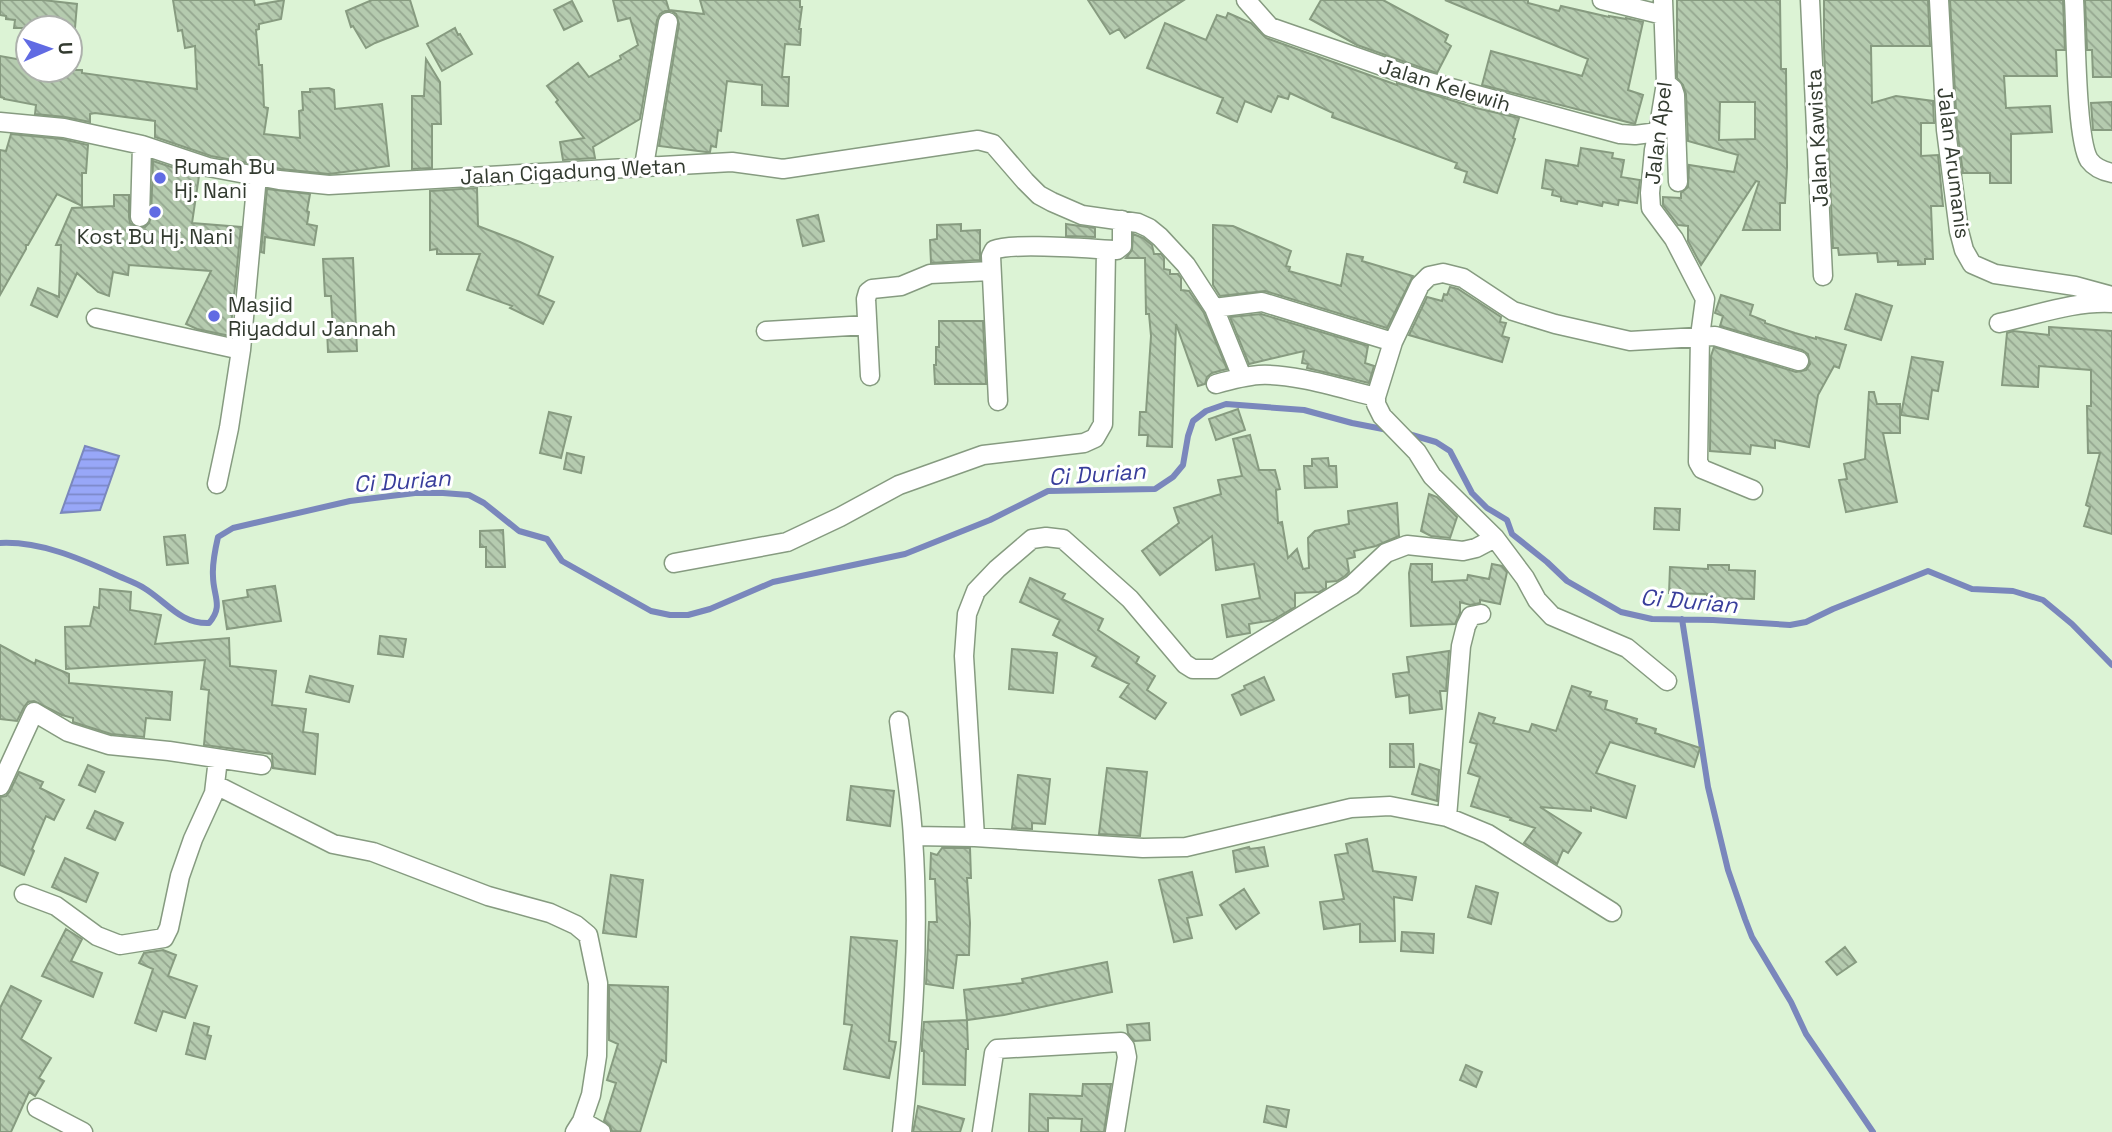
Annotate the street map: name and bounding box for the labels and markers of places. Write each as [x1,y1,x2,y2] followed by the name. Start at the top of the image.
[174,153,275,204] place label: Rumah Bu Hj. Nani
[152,170,168,186] marker: Rumah Bu Hj. Nani
[147,204,163,220] marker: Kost Bu Hj. Nani
[77,223,233,250] place label: Kost Bu Hj. Nani
[228,291,396,342] place label: Masjid Riyaddul Jannah
[206,308,222,324] marker: Masjid Riyaddul Jannah

